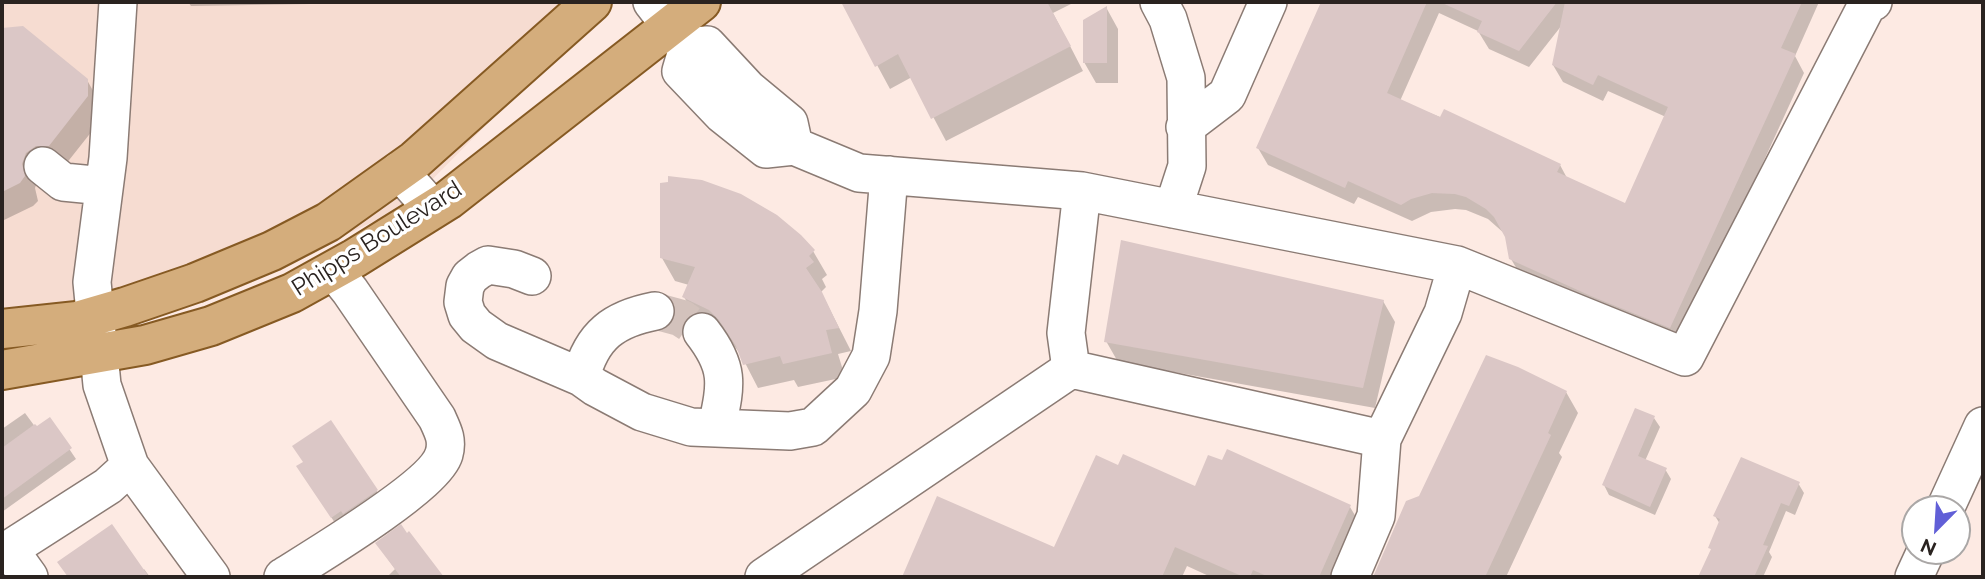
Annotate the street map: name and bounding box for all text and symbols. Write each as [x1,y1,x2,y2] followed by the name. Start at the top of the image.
[287,175,467,303] street label: Phipps Boulevard
[1901,495,1971,565] north arrow
[1917,534,1939,560] text: N

